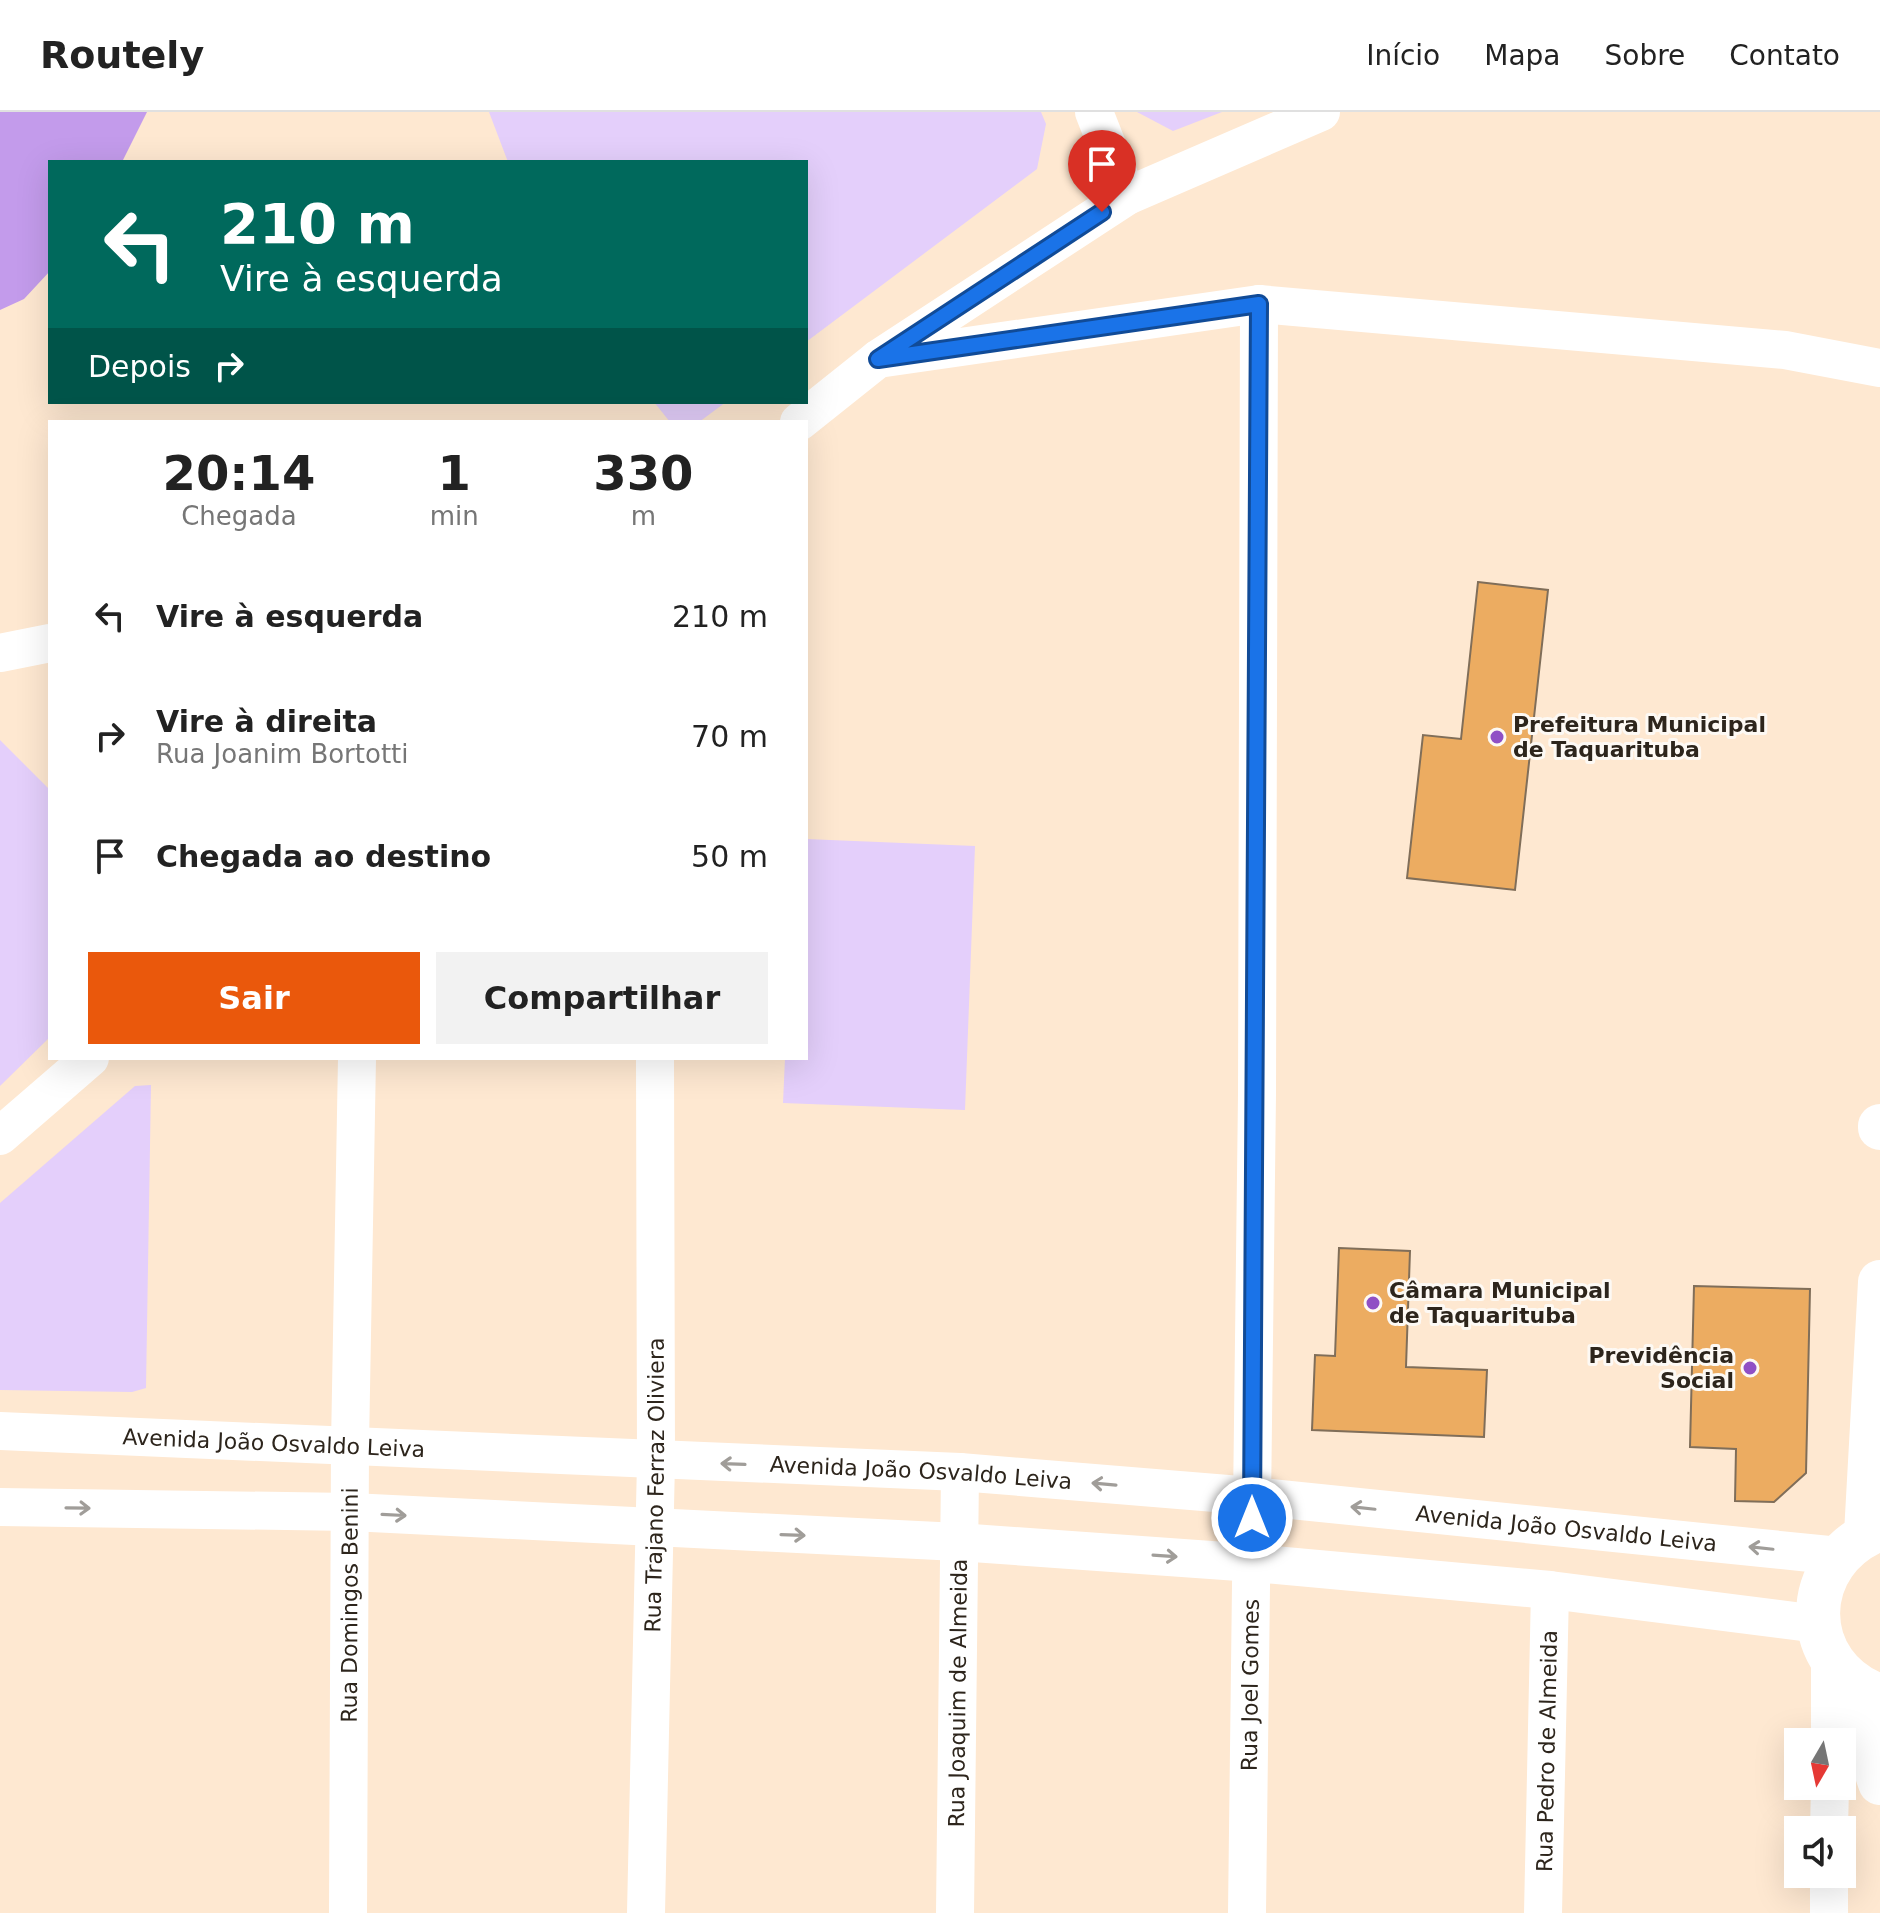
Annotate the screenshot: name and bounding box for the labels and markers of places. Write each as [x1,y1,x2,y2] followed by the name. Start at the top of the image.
[1068,130,1136,212] pin
[1513,712,1766,762] place label: Prefeitura Municipal de Taquarituba
[1488,728,1506,746] marker: Prefeitura Municipal de Taquarituba
[1389,1278,1611,1328] place label: Câmara Municipal de Taquarituba
[1364,1294,1382,1312] marker: Câmara Municipal de Taquarituba
[1588,1343,1734,1393] place label: Previdência Social
[1741,1359,1759,1377] marker: Previdência Social

